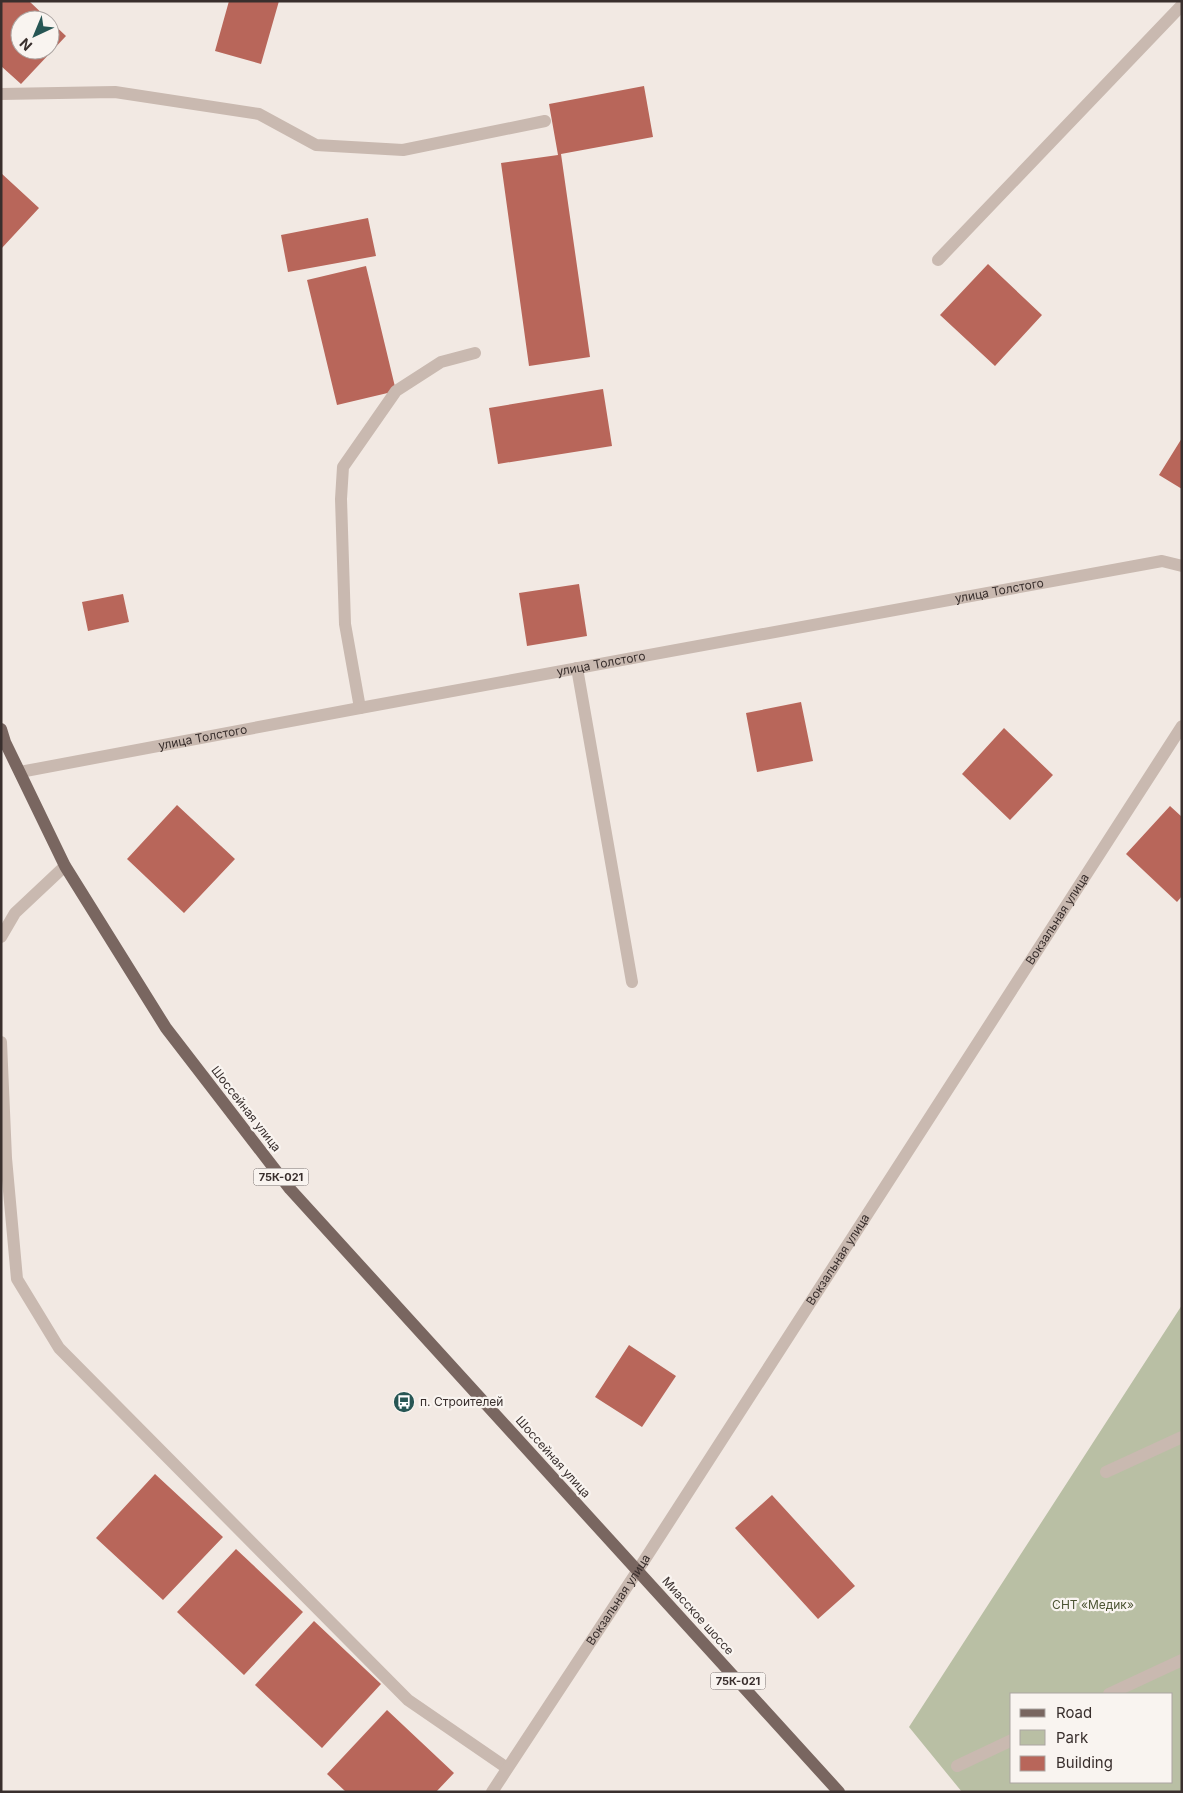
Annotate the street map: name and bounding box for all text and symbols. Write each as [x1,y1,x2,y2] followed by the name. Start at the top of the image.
[10,10,60,60] north arrow
[16,35,35,55] text: N
[954,575,1045,606] street label: улица Толстого
[555,648,647,679] street label: улица Толстого
[157,721,248,753] street label: улица Толстого
[1022,870,1092,967] street label: Вокзальная улица
[208,1063,284,1154] street label: Шоссейная улица
[254,1168,308,1186] road number: 75К-021
[803,1211,873,1308] street label: Вокзальная улица
[392,1390,416,1414] bus stop icon: п. Строителей
[420,1394,503,1409] place label: п. Строителей
[513,1413,594,1500] street label: Шоссейная улица
[583,1551,653,1648] street label: Вокзальная улица
[659,1574,737,1658] street label: Миасское шоссе
[1052,1597,1134,1612] park label: СНТ «Медик»
[710,1672,766,1690] road number: 75К-021
[1010,1693,1173,1783] legend
[1056,1703,1092,1722] text: Road
[1056,1728,1089,1747] text: Park
[1056,1753,1113,1772] text: Building

